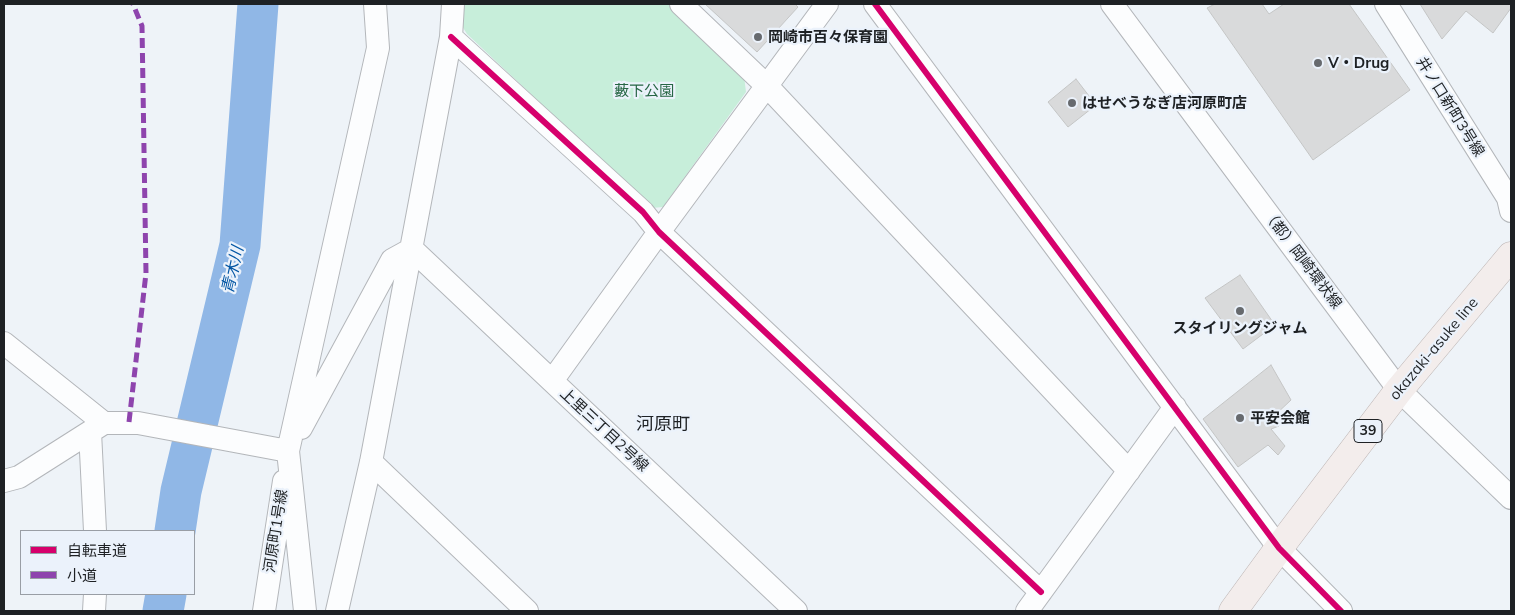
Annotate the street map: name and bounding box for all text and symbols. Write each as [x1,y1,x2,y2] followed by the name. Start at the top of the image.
[768,28,888,46] place label: 岡崎市百々保育園
[752,31,764,43] marker: 岡崎市百々保育園
[1328,54,1389,72] place label: V・Drug
[1412,54,1488,160] street label: 井ノ口新町3号線
[1312,57,1324,69] marker: V・Drug
[614,82,674,100] park label: 藪下公園
[1082,94,1247,112] place label: はせべうなぎ店河原町店
[1066,97,1078,109] marker: はせべうなぎ店河原町店
[1259,206,1345,312] street label: （都）岡崎環状線
[218,244,248,296] water label: 青木川
[1386,294,1482,404] street label: okazaki-asuke line
[1234,305,1246,317] marker: スタイリングジャム
[1173,319,1307,337] place label: スタイリングジャム
[556,385,652,475] street label: 上里三丁目2号線
[1250,409,1310,427] place label: 平安会館
[1234,412,1246,424] marker: 平安会館
[636,414,690,436] district label: 河原町
[1354,420,1382,442] road number: 39
[261,488,291,574] street label: 河原町1号線
[20,530,195,595] legend
[67,541,127,560] text: 自転車道
[67,566,97,585] text: 小道

